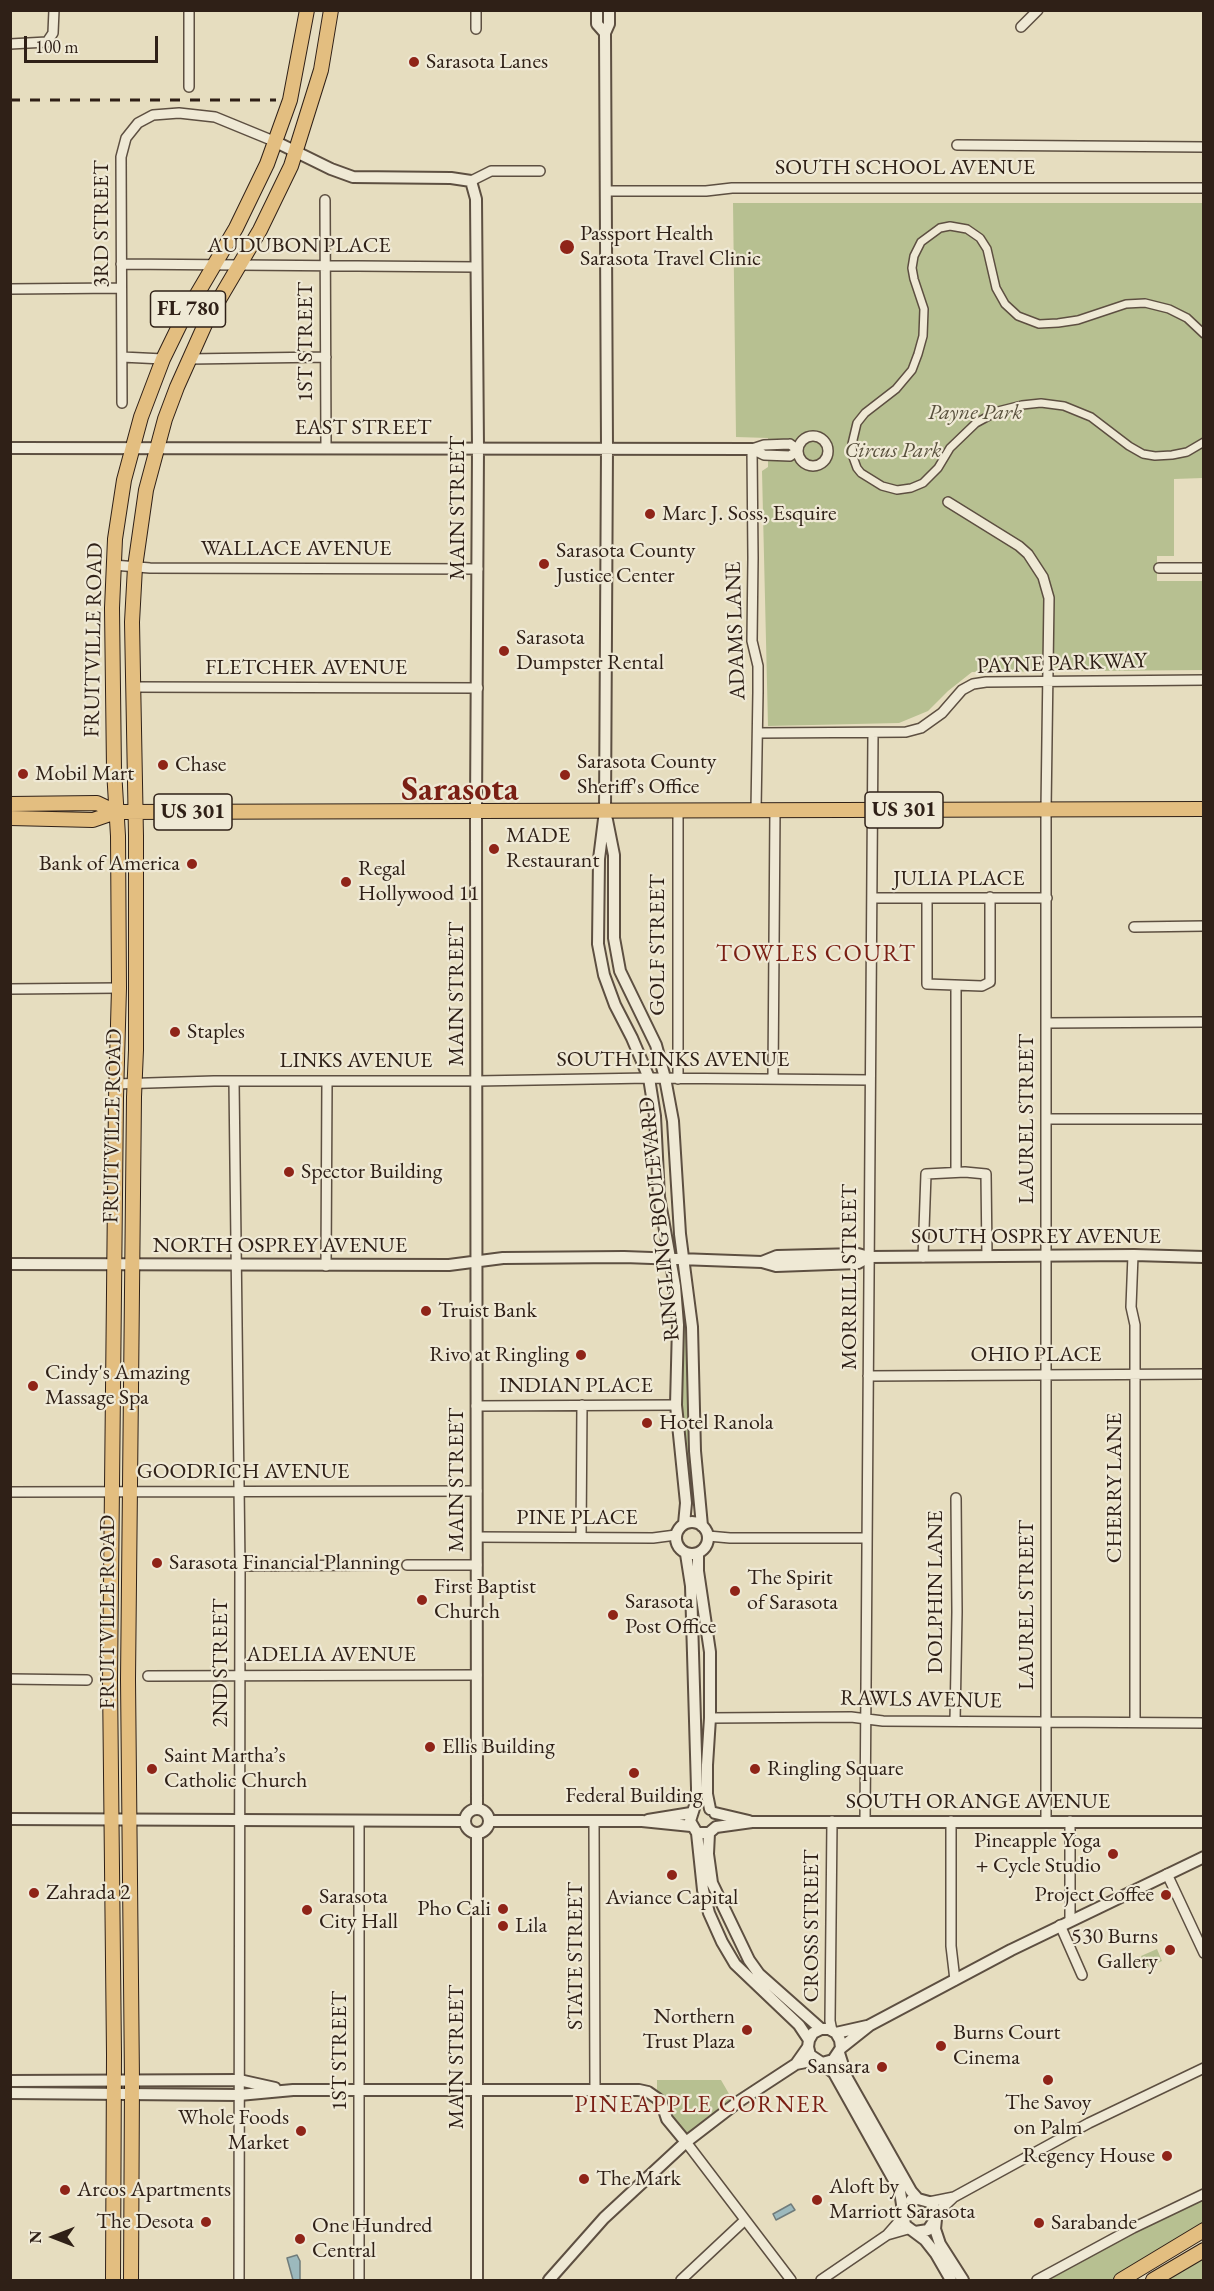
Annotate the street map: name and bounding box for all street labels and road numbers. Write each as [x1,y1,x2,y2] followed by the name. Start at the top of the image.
[775,155,1035,181] street label: SOUTH SCHOOL AVENUE
[89,160,115,288] street label: 3RD STREET
[207,233,391,259] street label: AUDUBON PLACE
[293,282,319,402] street label: 1ST STREET
[150,291,225,327] road number: FL 780
[294,415,432,441] street label: EAST STREET
[445,436,471,580] street label: MAIN STREET
[201,536,391,562] street label: WALLACE AVENUE
[79,542,109,738] street label: FRUITVILLE ROAD
[720,561,752,701] street label: ADAMS LANE
[976,648,1148,680] street label: PAYNE PARKWAY
[205,655,407,681] street label: FLETCHER AVENUE
[865,792,943,828] road number: US 301
[154,794,232,830] road number: US 301
[893,866,1025,892] street label: JULIA PLACE
[645,874,671,1016] street label: GOLF STREET
[444,922,470,1066] street label: MAIN STREET
[98,1028,128,1224] street label: FRUITVILLE ROAD
[1014,1034,1040,1204] street label: LAUREL STREET
[557,1047,789,1073] street label: SOUTH LINKS AVENUE
[280,1048,432,1074] street label: LINKS AVENUE
[634,1096,686,1342] street label: RINGLING BOULEVARD
[837,1184,863,1370] street label: MORRILL STREET
[911,1224,1161,1250] street label: SOUTH OSPREY AVENUE
[153,1233,407,1259] street label: NORTH OSPREY AVENUE
[971,1342,1101,1368] street label: OHIO PLACE
[499,1373,653,1399] street label: INDIAN PLACE
[444,1408,470,1552] street label: MAIN STREET
[1102,1413,1128,1563] street label: CHERRY LANE
[137,1459,349,1485] street label: GOODRICH AVENUE
[516,1505,638,1531] street label: PINE PLACE
[923,1510,949,1674] street label: DOLPHIN LANE
[95,1515,121,1709] street label: FRUITVILLE ROAD
[1014,1520,1040,1690] street label: LAUREL STREET
[208,1598,234,1728] street label: 2ND STREET
[246,1642,416,1668] street label: ADELIA AVENUE
[840,1685,1002,1715] street label: RAWLS AVENUE
[846,1789,1110,1815] street label: SOUTH ORANGE AVENUE
[799,1849,825,2003] street label: CROSS STREET
[563,1882,589,2030] street label: STATE STREET
[444,1985,470,2129] street label: MAIN STREET
[327,1991,353,2111] street label: 1ST STREET

